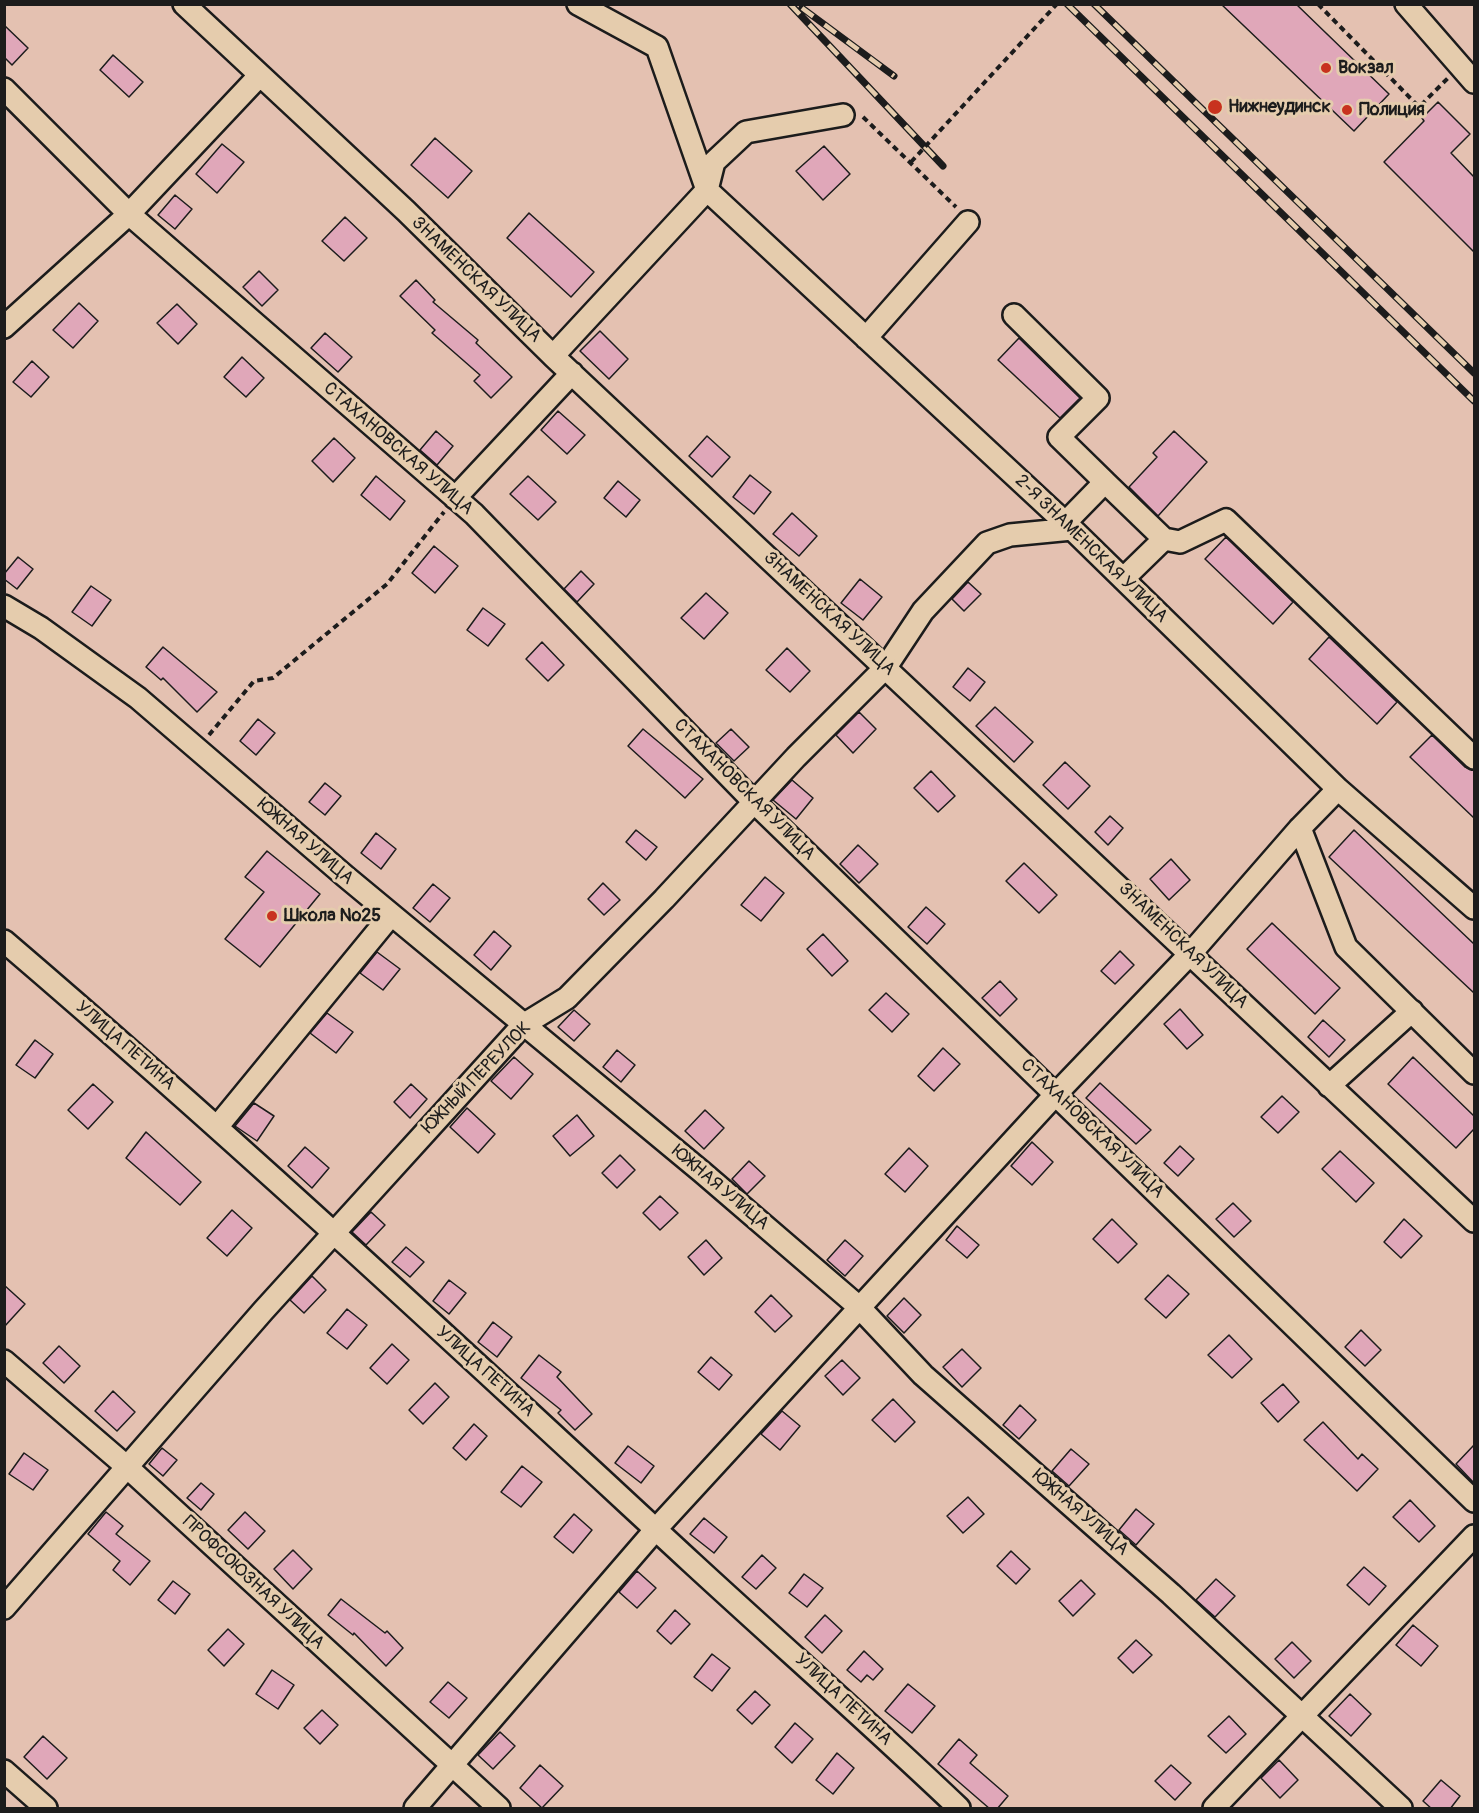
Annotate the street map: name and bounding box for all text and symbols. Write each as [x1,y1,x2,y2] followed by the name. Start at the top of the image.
[1338,57,1394,79] place label: Вокзал
[1319,61,1333,75] marker: Вокзал
[1228,96,1331,118] place label: Нижнеудинск
[1206,98,1224,116] marker: Нижнеудинск
[1359,99,1425,121] place label: Полиция
[1340,103,1354,117] marker: Полиция
[407,213,545,347] street label: ЗНАМЕНСКАЯ УЛИЦА
[319,378,477,520] street label: СТАХАНОВСКАЯ УЛИЦА
[1010,470,1172,628] street label: 2-Я ЗНАМЕНСКАЯ УЛИЦА
[759,547,899,681] street label: ЗНАМЕНСКАЯ УЛИЦА
[669,715,819,865] street label: СТАХАНОВСКАЯ УЛИЦА
[252,794,358,890] street label: ЮЖНАЯ УЛИЦА
[1114,879,1252,1013] street label: ЗНАМЕНСКАЯ УЛИЦА
[284,905,381,927] place label: Школа №25
[265,909,279,923] marker: Школа №25
[71,997,179,1095] street label: УЛИЦА ПЕТИНА
[418,1018,536,1138] street label: ЮЖНЫЙ ПЕРЕУЛОК
[1016,1055,1168,1203] street label: СТАХАНОВСКАЯ УЛИЦА
[667,1141,773,1235] street label: ЮЖНАЯ УЛИЦА
[431,1322,539,1422] street label: УЛИЦА ПЕТИНА
[1027,1465,1133,1561] street label: ЮЖНАЯ УЛИЦА
[177,1512,329,1654] street label: ПРОФСОЮЗНАЯ УЛИЦА
[790,1650,896,1750] street label: УЛИЦА ПЕТИНА

